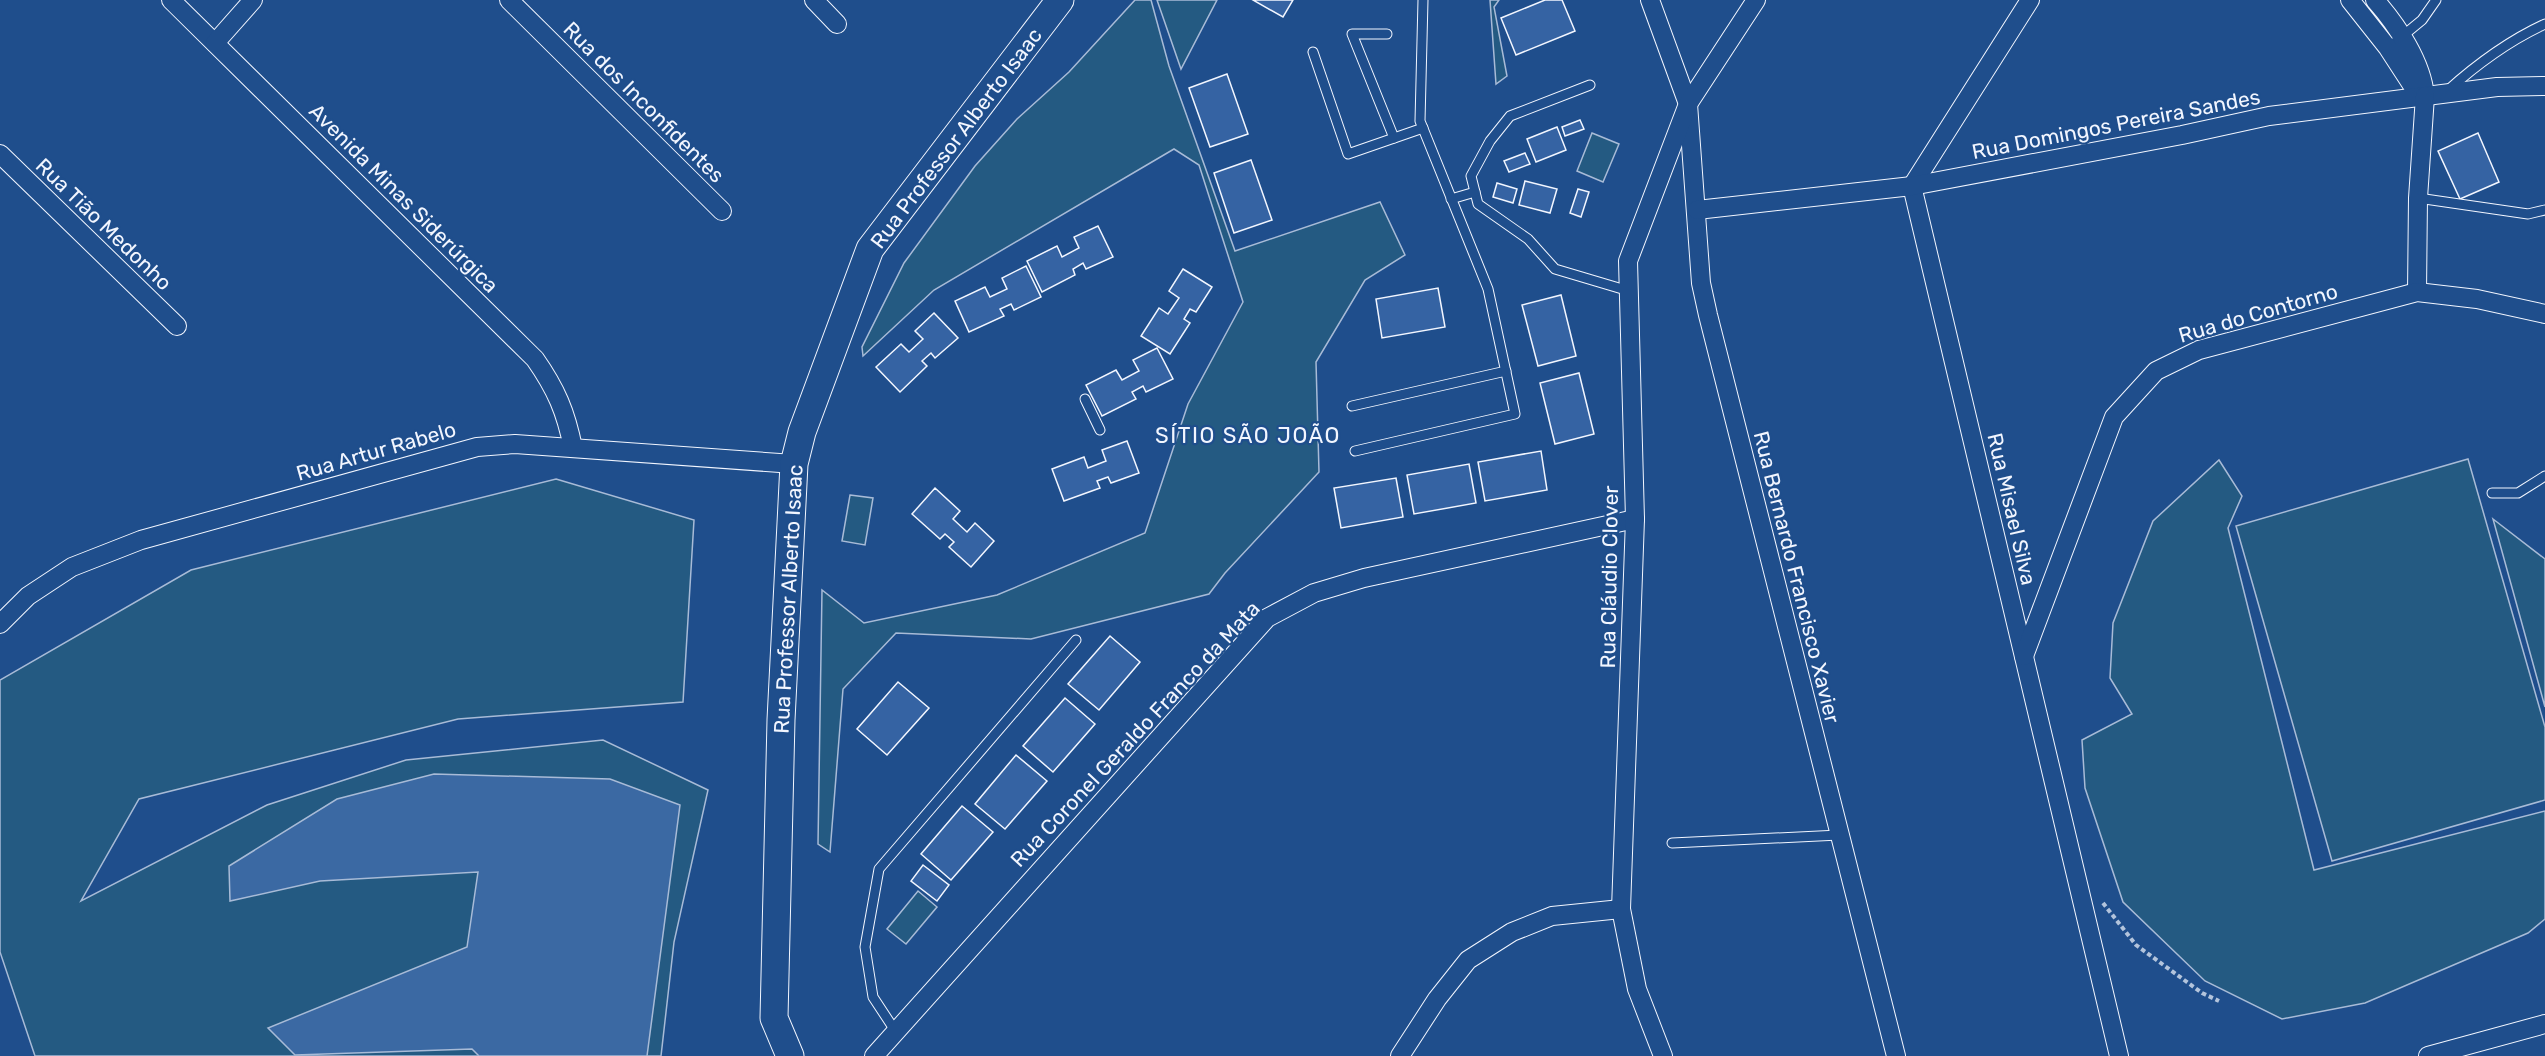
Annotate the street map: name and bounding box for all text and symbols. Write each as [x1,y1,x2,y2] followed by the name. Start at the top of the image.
[558,16,730,188] street label: Rua dos Inconfidentes
[865,23,1047,253] street label: Rua Professor Alberto Isaac
[1970,84,2262,164] street label: Rua Domingos Pereira Sandes
[304,98,504,298] street label: Avenida Minas Siderúrgica
[31,153,177,295] street label: Rua Tião Medonho
[2176,278,2340,348] street label: Rua do Contorno
[293,416,459,486] street label: Rua Artur Rabelo
[1155,422,1341,449] district label: SÍTIO SÃO JOÃO
[1749,428,1845,726] street label: Rua Bernardo Francisco Xavier
[1982,431,2042,587] street label: Rua Misael Silva
[768,464,808,734] street label: Rua Professor Alberto Isaac
[1595,485,1623,669] street label: Rua Cláudio Clover
[1005,596,1265,872] street label: Rua Coronel Geraldo Franco da Mata

